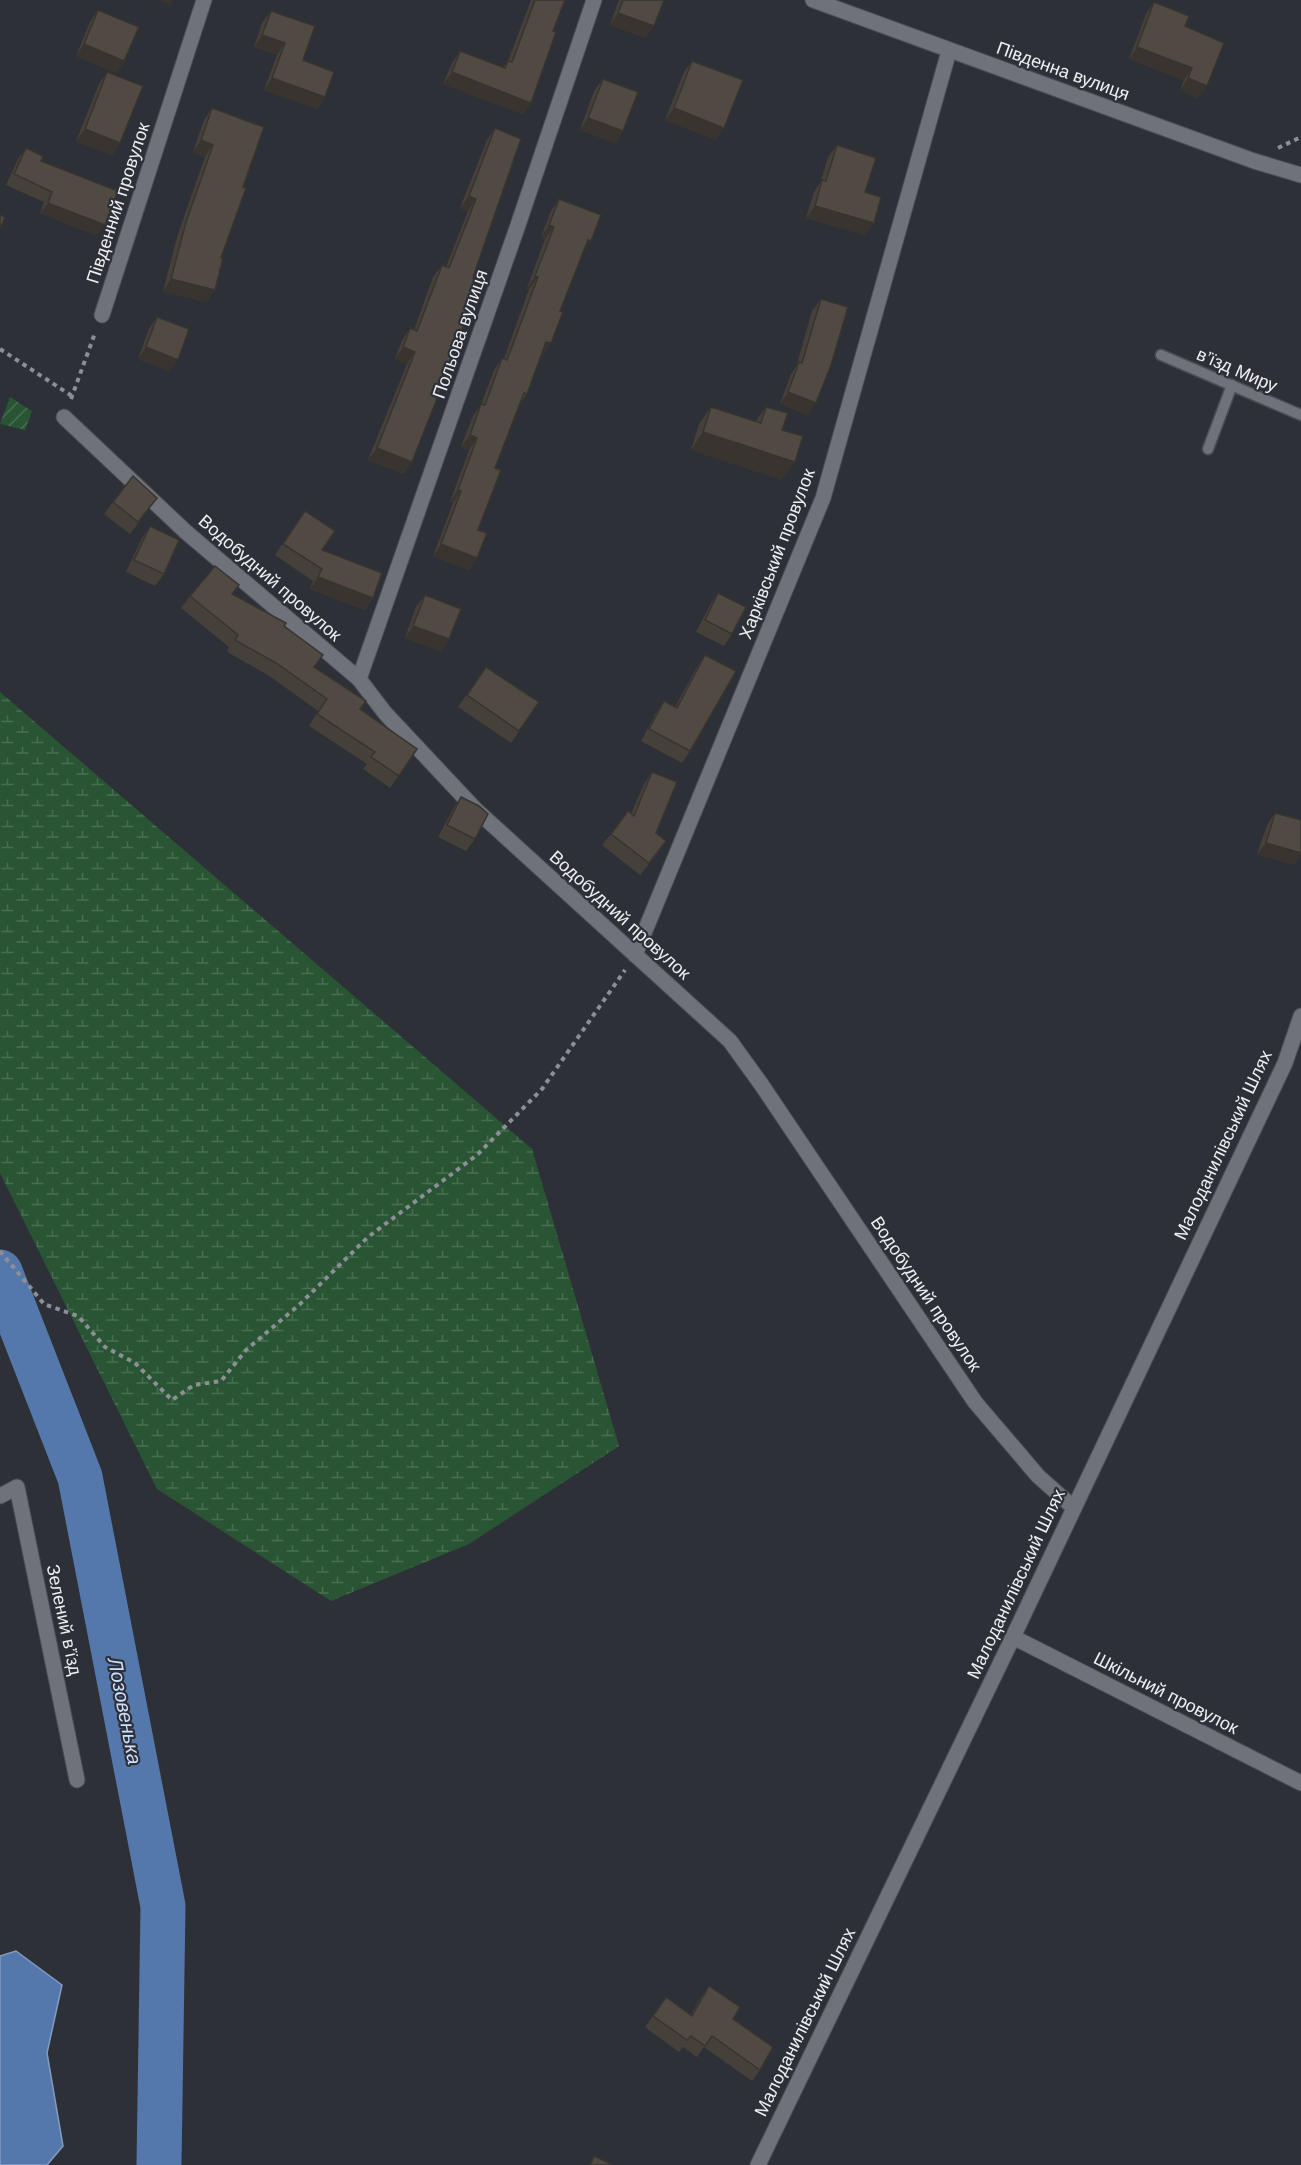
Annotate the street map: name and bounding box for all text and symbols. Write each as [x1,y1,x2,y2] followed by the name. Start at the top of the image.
[994,38,1132,104] street label: Південна вулиця
[83,120,153,286] street label: Південний провулок
[429,267,491,401] street label: Польова вулиця
[1194,344,1280,396] street label: в’їзд Миру
[735,466,819,642] street label: Харківський провулок
[195,511,345,645] street label: Водобудний провулок
[546,847,694,983] street label: Водобудний провулок
[1170,1047,1276,1243] street label: Малоданилівський Шлях
[867,1213,985,1375] street label: Водобудний провулок
[963,1486,1069,1682] street label: Малоданилівський Шлях
[42,1563,86,1678] street label: Зелений в’їзд
[1090,1648,1242,1738] street label: Шкільний провулок
[104,1654,146,1766] water label: Лозовенька
[751,1925,859,2119] street label: Малоданилівський Шлях

